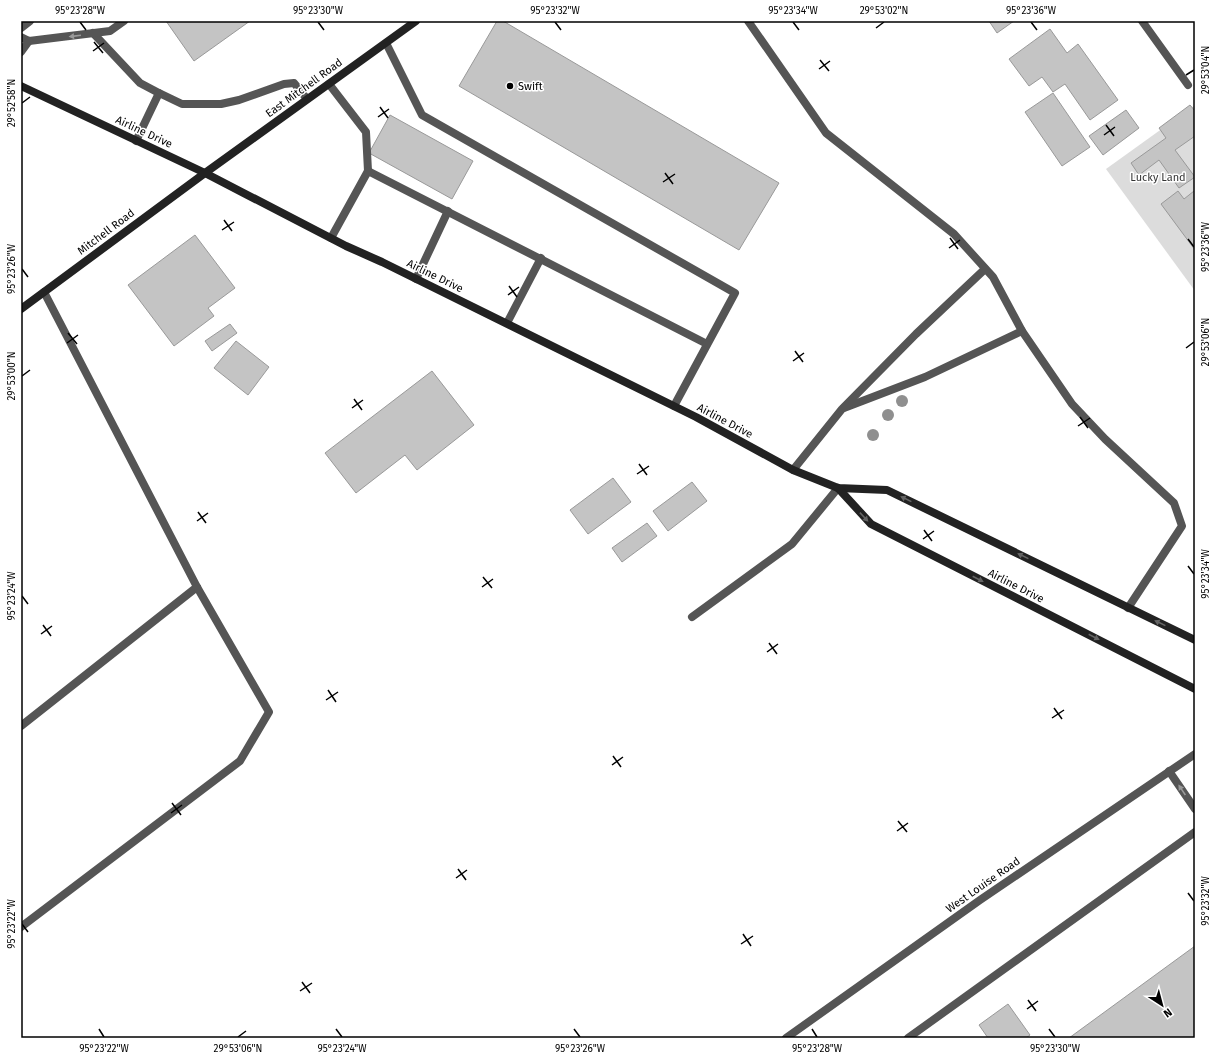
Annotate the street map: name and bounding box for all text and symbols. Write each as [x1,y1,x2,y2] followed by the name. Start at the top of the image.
[55,5,106,17] text: 95°23'28"W
[293,5,344,17] text: 95°23'30"W
[530,5,581,17] text: 95°23'32"W
[768,5,818,17] text: 95°23'34"W
[860,5,908,17] text: 29°53'02"N
[1006,5,1057,17] text: 95°23'36"W
[69,33,81,39] one-way arrow
[1200,46,1212,94] text: 29°53'04"N
[263,56,345,120] street label: East Mitchell Road
[6,79,18,127] text: 29°52'58"N
[518,80,543,93] place label: Swift
[505,81,515,91] marker: Swift
[114,113,174,151] street label: Airline Drive
[1130,171,1186,184] park label: Lucky Land
[75,206,137,258] street label: Mitchell Road
[1200,221,1212,272] text: 95°23'36"W
[6,243,18,294] text: 95°23'26"W
[405,257,465,295] street label: Airline Drive
[1200,318,1212,366] text: 29°53'06"N
[6,351,18,401] text: 29°53'00"N
[695,401,755,441] street label: Airline Drive
[900,496,912,502] one-way arrow
[859,512,869,522] one-way arrow
[1200,549,1212,599] text: 95°23'34"W
[1017,553,1029,559] one-way arrow
[986,566,1046,606] street label: Airline Drive
[6,571,18,621] text: 95°23'24"W
[972,576,983,582] one-way arrow
[1154,620,1166,626] one-way arrow
[1088,634,1099,641] one-way arrow
[1178,785,1186,795] one-way arrow
[943,855,1023,915] street label: West Louise Road
[1200,875,1212,926] text: 95°23'32"W
[6,898,18,949] text: 95°23'22"W
[1142,985,1182,1025] north arrow
[1161,1005,1174,1020] text: N
[79,1043,130,1055] text: 95°23'22"W
[214,1043,262,1055] text: 29°53'06"N
[317,1043,367,1055] text: 95°23'24"W
[555,1043,606,1055] text: 95°23'26"W
[792,1043,843,1055] text: 95°23'28"W
[1030,1043,1081,1055] text: 95°23'30"W

